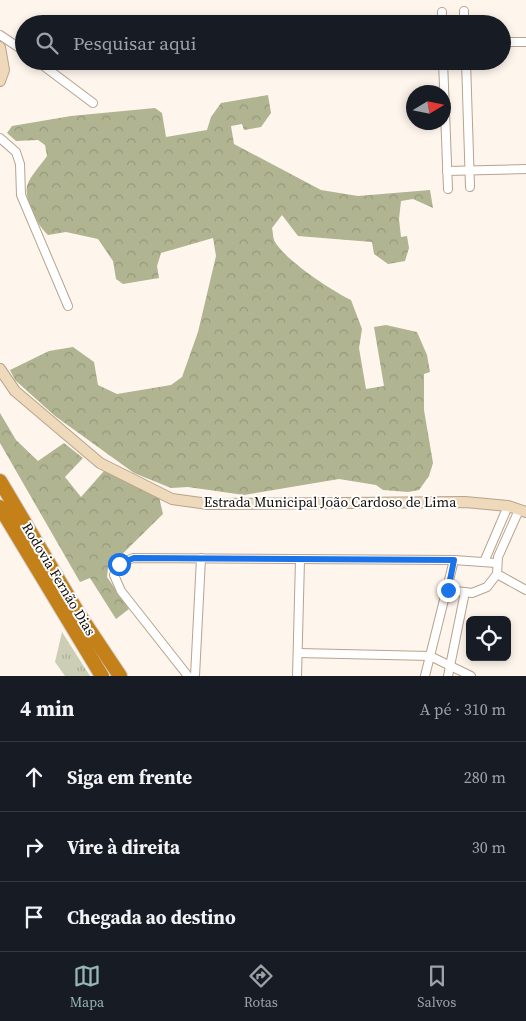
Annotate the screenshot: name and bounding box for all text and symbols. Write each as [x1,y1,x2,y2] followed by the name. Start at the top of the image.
[15,15,511,70] search box
[33,29,61,57] icon: search
[73,30,196,56] text: Pesquisar aqui
[406,85,451,130] north arrow
[204,492,457,512] street label: Estrada Municipal João Cardoso de Lima
[17,519,101,639] street label: Rodovia Fernão Dias
[108,553,131,576] route start
[437,579,460,602] route end
[466,616,511,661] map controls
[466,616,511,661] button: locate
[20,694,75,723] text: 4 min
[420,698,506,720] text: A pé · 310 m
[20,763,48,791] icon: ahead
[67,764,192,790] text: Siga em frente
[464,766,506,788] text: 280 m
[20,833,48,861] icon: right
[67,834,180,860] text: Vire à direita
[472,836,506,858] text: 30 m
[20,903,48,931] icon: arrive
[67,904,236,930] text: Chegada ao destino
[70,962,104,1012] tab: Mapa
[244,962,278,1012] tab: Rotas
[417,962,456,1012] tab: Salvos

